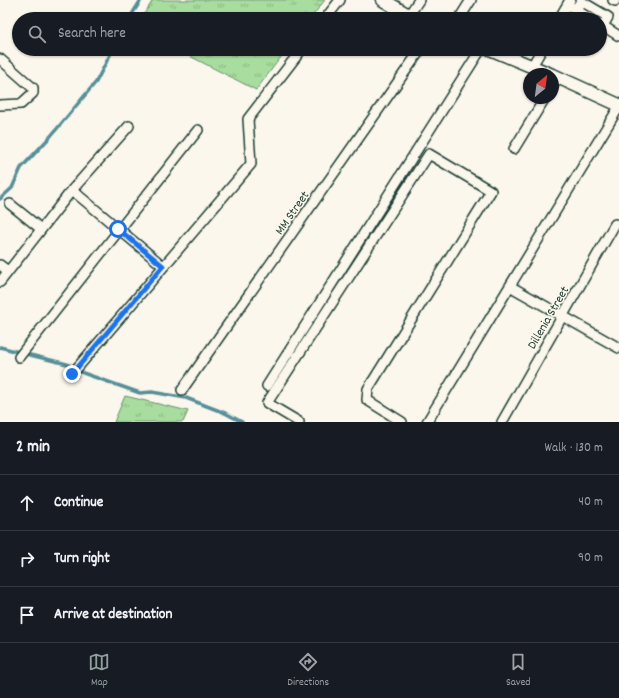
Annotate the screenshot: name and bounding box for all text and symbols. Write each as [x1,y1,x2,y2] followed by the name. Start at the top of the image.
[12,12,607,56] search box
[26,23,48,45] icon: search
[58,23,126,45] text: Search here
[523,68,559,104] north arrow
[271,187,315,239] street label: MM Street
[109,220,127,238] route start
[523,283,575,353] street label: Dillenia Street
[63,365,81,383] route end
[16,436,50,460] text: 2 min
[544,439,603,458] text: Walk · 130 m
[16,492,38,514] icon: ahead
[54,492,103,514] text: Continue
[579,493,603,512] text: 40 m
[16,548,38,570] icon: right
[54,548,110,570] text: Turn right
[578,549,603,568] text: 90 m
[16,604,38,626] icon: arrive
[54,604,172,626] text: Arrive at destination
[88,651,110,691] tab: Map
[287,651,329,691] tab: Directions
[506,651,531,691] tab: Saved

